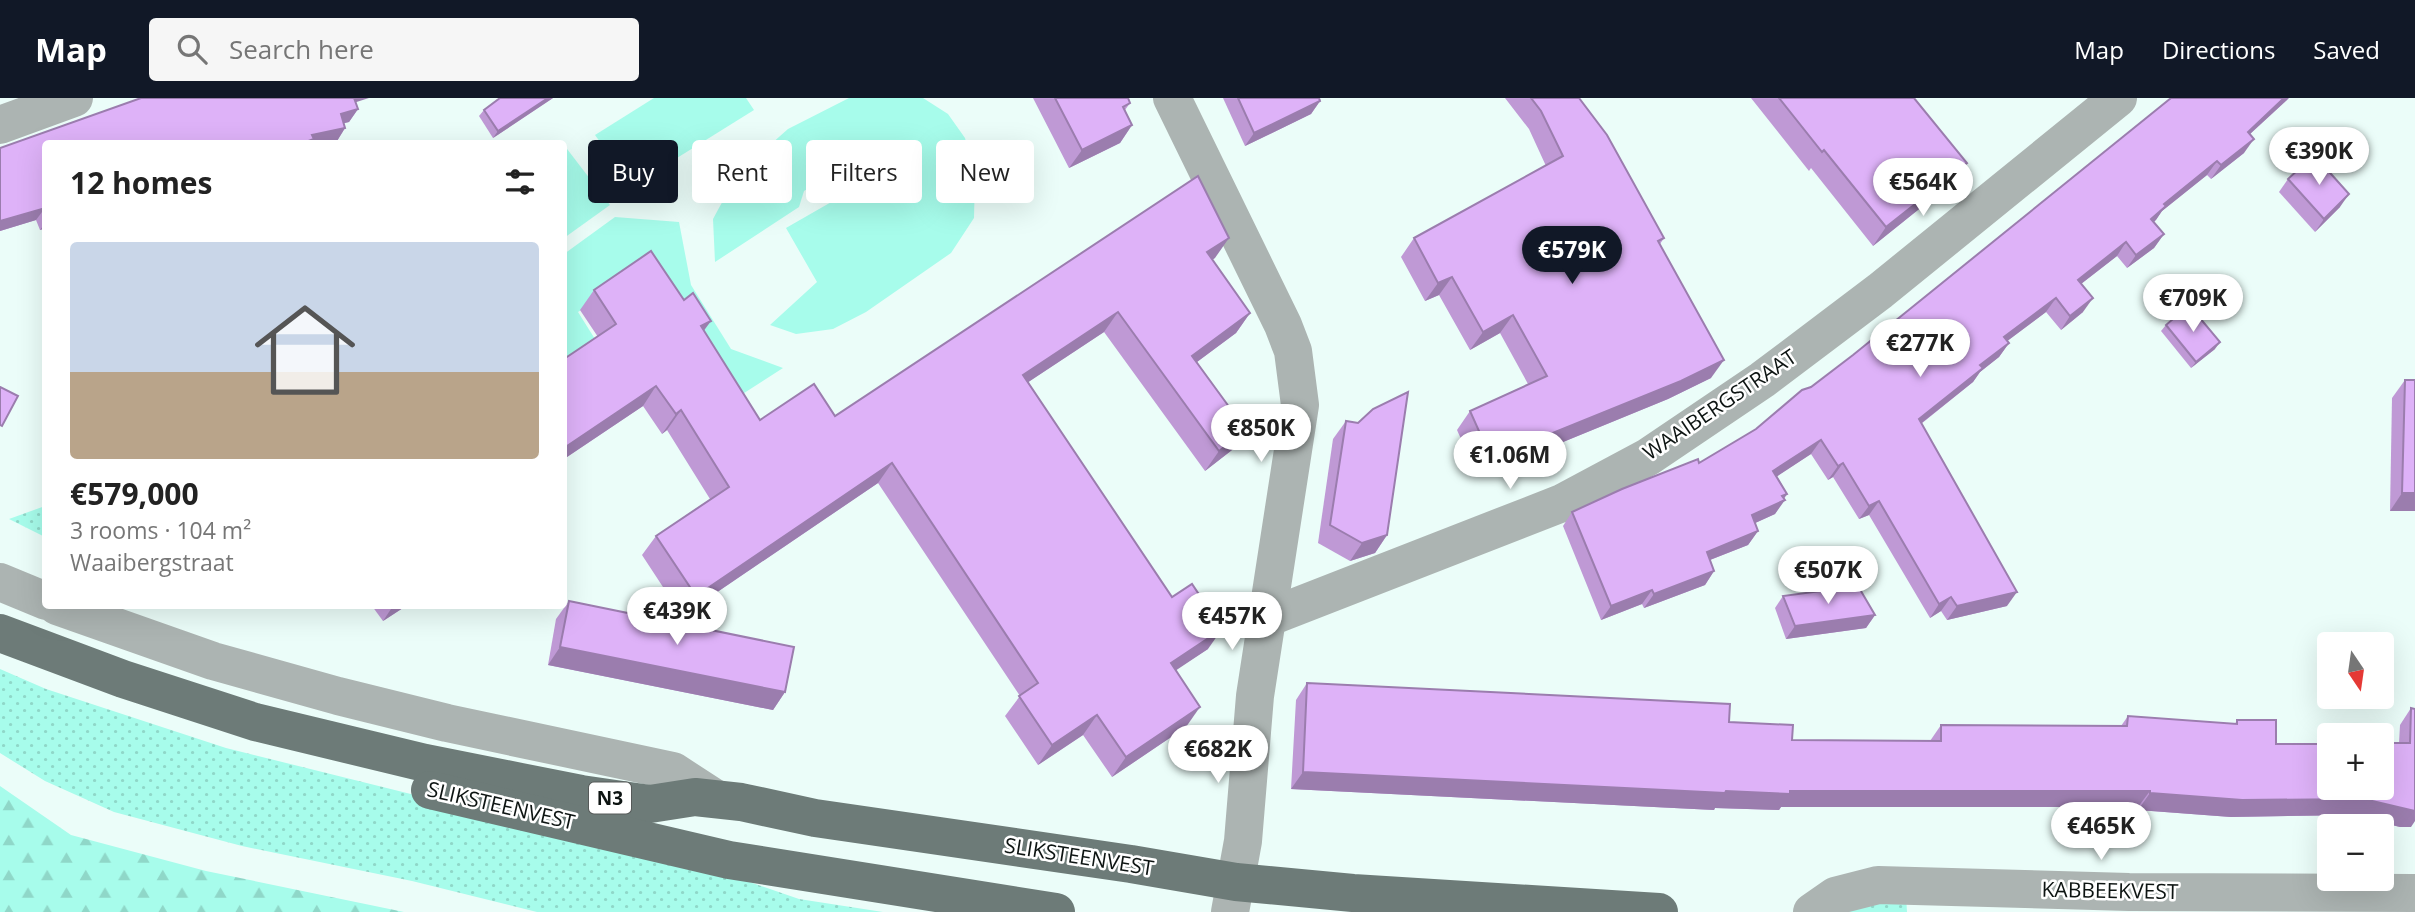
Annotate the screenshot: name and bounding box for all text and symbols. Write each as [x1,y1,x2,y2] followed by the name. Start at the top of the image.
[149,18,639,81] search box
[35,27,107,72] text: Map
[173,30,211,68] icon: search
[229,31,374,67] text: Search here
[2074,33,2124,66] text: Map
[2162,33,2275,66] text: Directions
[2313,33,2380,66] text: Saved
[2270,127,2368,187] pin: €390K
[2285,134,2353,166] text: €390K
[588,140,678,203] chip: Buy
[692,140,792,203] chip: Rent
[806,140,922,203] chip: Filters
[936,140,1034,203] chip: New
[1874,158,1972,218] pin: €564K
[70,162,213,203] text: 12 homes
[501,163,539,201] icon: filters
[1889,165,1957,197] text: €564K
[1523,226,1621,286] pin: €579K
[1538,233,1606,265] text: €579K
[2144,274,2242,334] pin: €709K
[2159,281,2227,313] text: €709K
[242,287,368,413] icon: home
[1871,320,1969,379] pin: €277K
[1886,326,1954,358] text: €277K
[1637,342,1802,466] street label: WAAIBERGSTRAAT
[1212,404,1310,464] pin: €850K
[1227,411,1295,443] text: €850K
[1453,432,1567,491] pin: €1.06M
[1470,438,1550,470] text: €1.06M
[70,473,199,514] text: €579,000
[70,514,251,546] text: 3 rooms · 104 m²
[70,546,234,578] text: Waaibergstraat
[1779,546,1877,606] pin: €507K
[1794,553,1862,585] text: €507K
[628,588,726,647] pin: €439K
[1183,592,1281,652] pin: €457K
[643,594,711,626] text: €439K
[1198,599,1266,631] text: €457K
[2317,632,2394,709] north arrow
[2317,632,2394,891] map controls
[2317,723,2394,800] button: +
[1169,726,1267,785] pin: €682K
[1184,732,1252,764] text: €682K
[425,774,578,836] street label: SLIKSTEENVEST
[589,782,631,814] road number: N3
[2052,802,2150,862] pin: €465K
[2067,809,2135,841] text: €465K
[2317,814,2394,891] button: −
[1003,830,1156,882] street label: SLIKSTEENVEST
[2041,875,2179,905] street label: KABBEEKVEST

